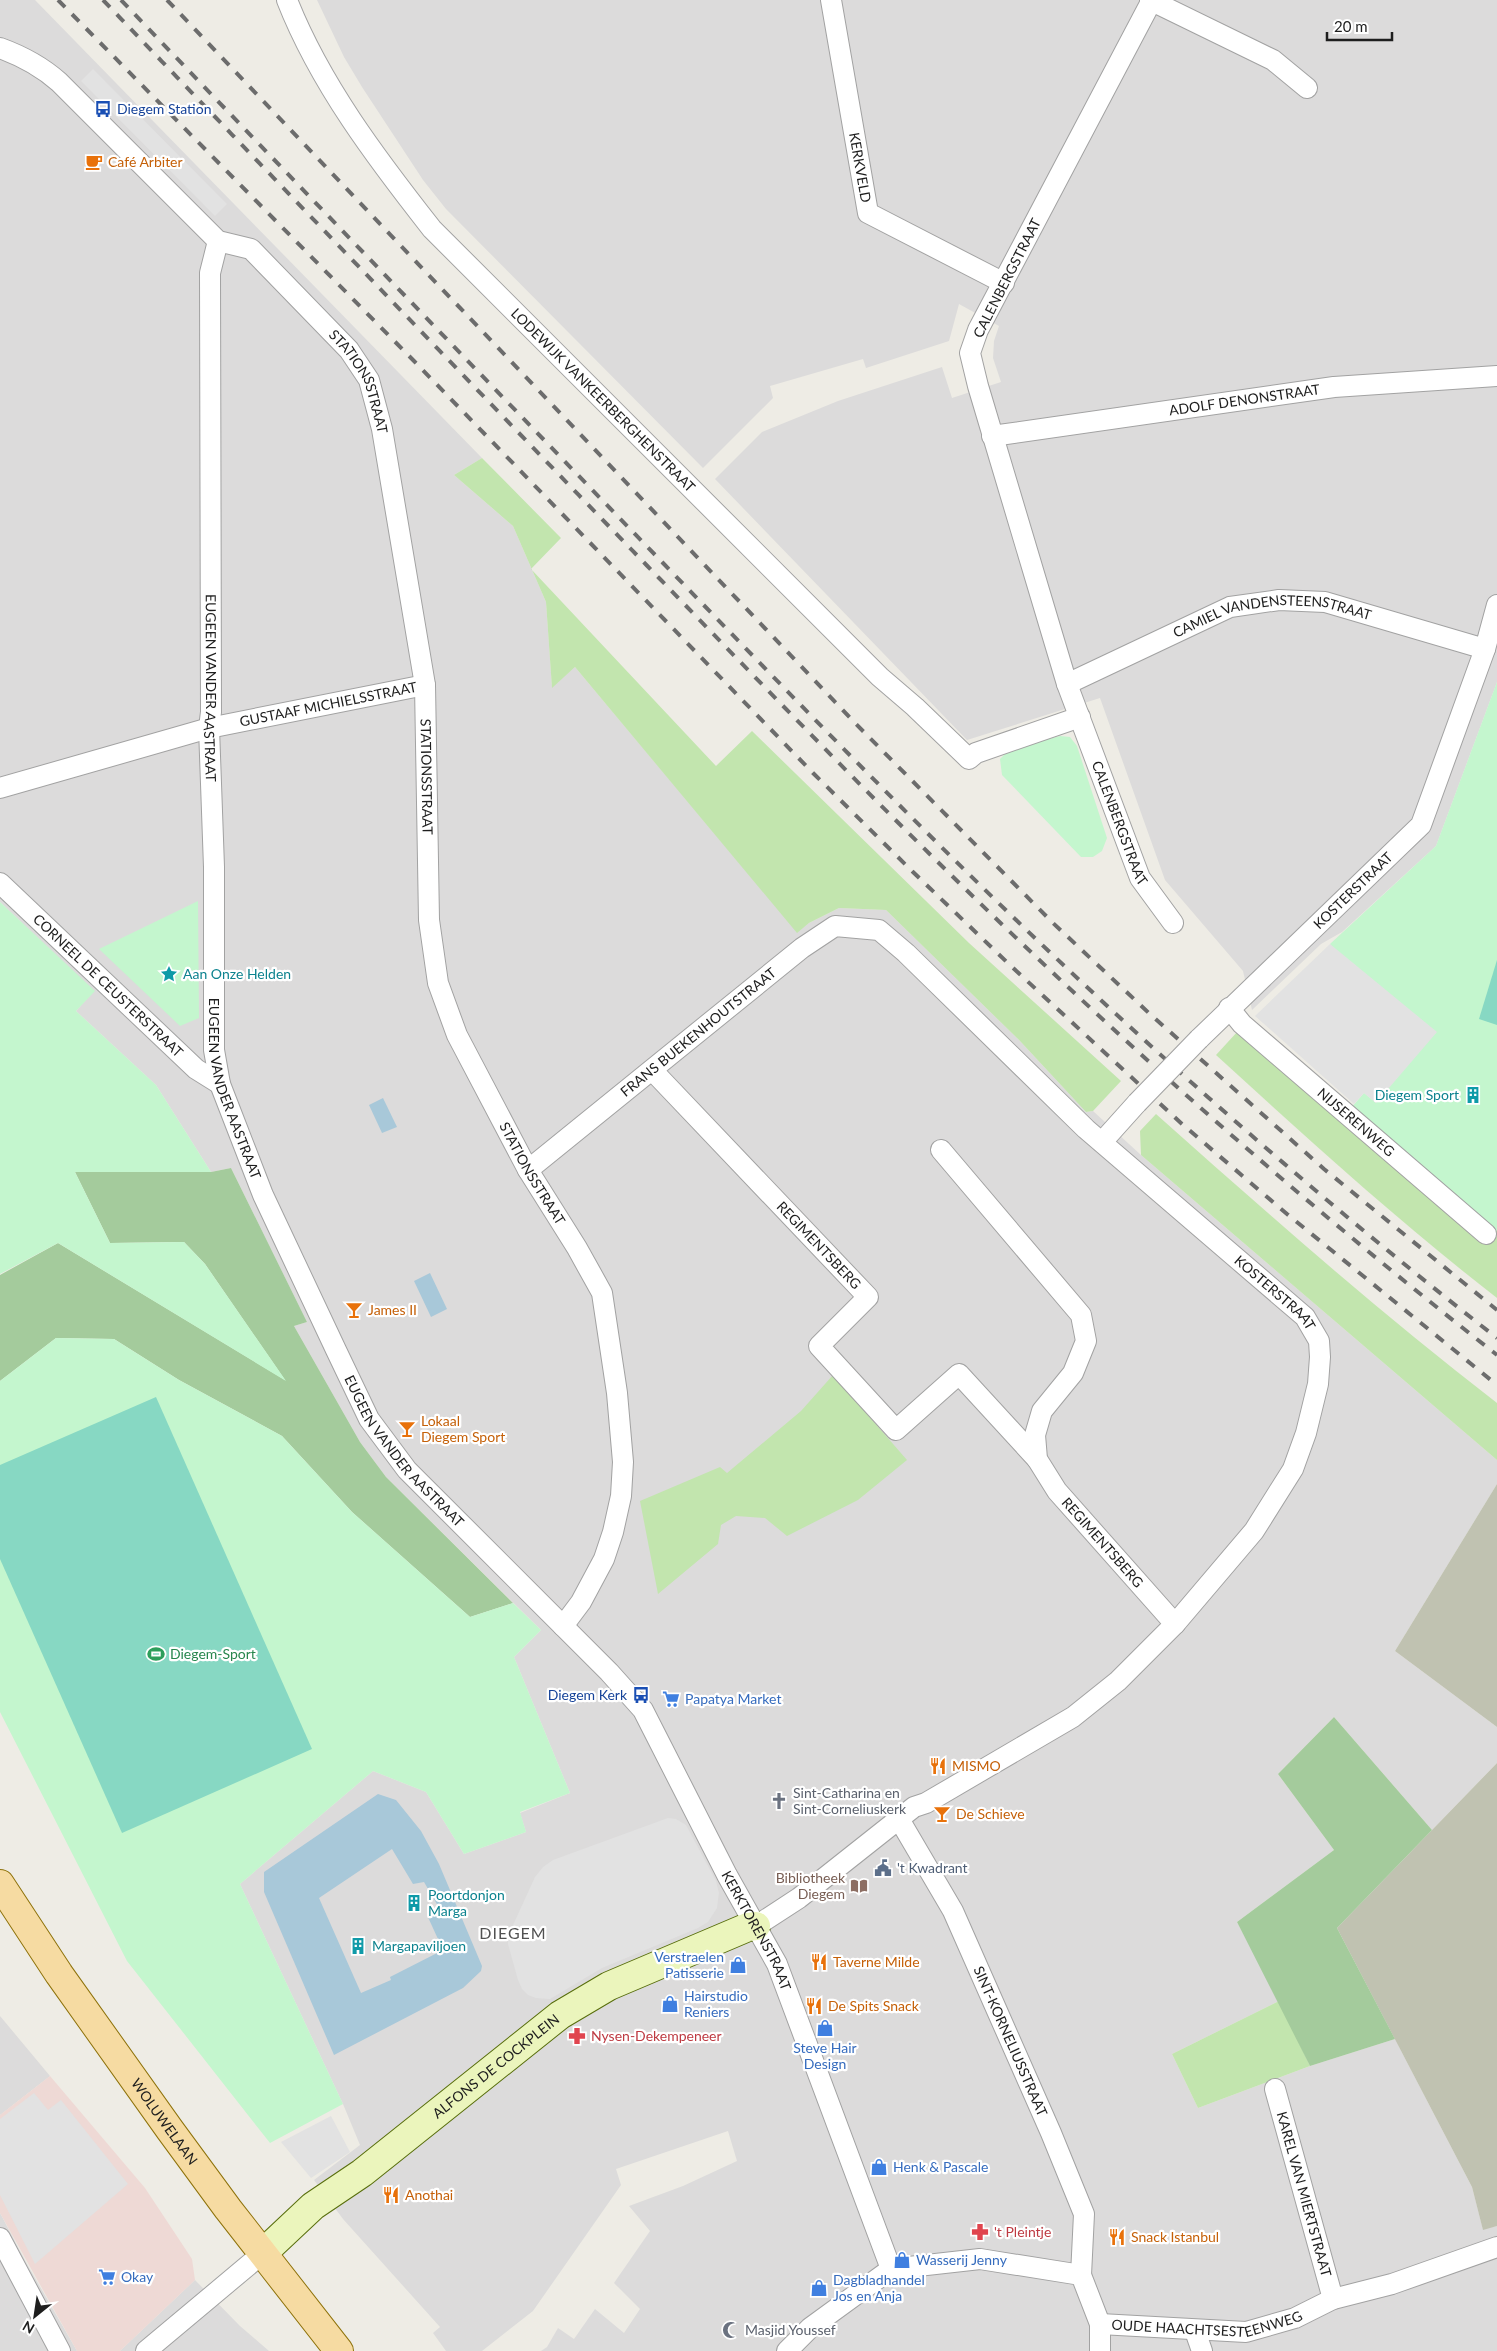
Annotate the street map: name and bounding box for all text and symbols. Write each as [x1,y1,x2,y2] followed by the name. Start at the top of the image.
[1327,10,1392,42] scale bar
[1334,17,1368,35] text: 20 m
[93,99,113,119] bus stop icon: Diegem Station
[117,100,211,117] place label: Diegem Station
[846,131,875,204] street label: KERKVELD
[84,152,104,172] cafe icon: Café Arbiter
[108,153,183,170] place label: Café Arbiter
[969,215,1044,340] street label: CALENBERGSTRAAT
[508,304,699,496] street label: LODEWIJK VANKEERBERGHENSTRAAT
[326,326,392,435] street label: STATIONSSTRAAT
[1168,380,1322,419] street label: ADOLF DENONSTRAAT
[1170,591,1374,641] street label: CAMIEL VANDENSTEENSTRAAT
[201,594,220,783] street label: EUGEEN VANDER AASTRAAT
[238,678,419,730] street label: GUSTAAF MICHIELSSTRAAT
[418,718,437,835] street label: STATIONSSTRAAT
[1089,758,1152,889] street label: CALENBERGSTRAAT
[1310,848,1396,932] street label: KOSTERSTRAAT
[30,910,187,1061] street label: CORNEEL DE CEUSTERSTRAAT
[617,963,780,1100] street label: FRANS BUEKENHOUTSTRAAT
[159,964,179,984] place icon: Aan Onze Helden
[183,965,291,982] place label: Aan Onze Helden
[206,998,265,1182] street label: EUGEEN VANDER AASTRAAT
[1314,1084,1398,1160] street label: NIJSERENWEG
[1463,1085,1483,1105] building icon: Diegem Sport
[1375,1086,1459,1103] place label: Diegem Sport
[496,1119,570,1228] street label: STATIONSSTRAAT
[774,1198,865,1292] street label: REGIMENTSBERG
[1231,1251,1320,1333] street label: KOSTERSTRAAT
[344,1300,364,1320] bar icon: James II
[368,1301,417,1318] place label: James II
[341,1372,468,1531] street label: EUGEEN VANDER AASTRAAT
[421,1412,505,1445] place label: Lokaal Diegem Sport
[397,1419,417,1439] bar icon: Lokaal Diegem Sport
[1059,1494,1147,1591] street label: REGIMENTSBERG
[146,1644,166,1664] sports icon: Diegem-Sport
[170,1645,256,1662] place label: Diegem-Sport
[631,1685,651,1705] bus stop icon: Diegem Kerk
[548,1686,628,1703] place label: Diegem Kerk
[661,1689,681,1709] supermarket icon: Papatya Market
[685,1690,781,1707] place label: Papatya Market
[928,1756,948,1776] restaurant icon: MISMO
[952,1757,1001,1774] place label: MISMO
[793,1784,907,1817] place label: Sint-Catharina en Sint-Corneliuskerk
[769,1791,789,1811] church icon: Sint-Catharina en Sint-Corneliuskerk
[932,1804,952,1824] bar icon: De Schieve
[956,1805,1025,1822] place label: De Schieve
[873,1858,893,1878] public building icon: 't Kwadrant
[897,1859,968,1876] place label: 't Kwadrant
[718,1868,795,1993] street label: KERKTORENSTRAAT
[776,1869,846,1902] place label: Bibliotheek Diegem
[849,1876,869,1896] library icon: Bibliotheek Diegem
[428,1886,505,1919] place label: Poortdonjon Marga
[404,1893,424,1913] building icon: Poortdonjon Marga
[479,1923,547,1942] district label: DIEGEM
[348,1936,368,1956] building icon: Margapaviljoen
[372,1937,466,1954] place label: Margapaviljoen
[654,1948,724,1981] place label: Verstraelen Patisserie
[809,1952,829,1972] restaurant icon: Taverne Milde
[833,1953,920,1970] place label: Taverne Milde
[728,1955,748,1975] shop icon: Verstraelen Patisserie
[970,1963,1052,2119] street label: SINT-KORNELIUSSTRAAT
[684,1987,748,2020] place label: Hairstudio Reniers
[660,1994,680,2014] shop icon: Hairstudio Reniers
[804,1996,824,2016] restaurant icon: De Spits Snack
[828,1997,920,2014] place label: De Spits Snack
[429,2010,562,2121] street label: ALFONS DE COCKPLEIN
[815,2018,835,2038] shop icon: Steve Hair Design
[567,2026,587,2046] pharmacy icon: Nysen-Dekempeneer
[591,2027,722,2044] place label: Nysen-Dekempeneer
[793,2039,857,2072] place label: Steve Hair Design
[128,2075,202,2168] street label: WOLUWELAAN
[1274,2109,1336,2279] street label: KAREL VAN MIERTSTRAAT
[869,2157,889,2177] shop icon: Henk & Pascale
[893,2158,988,2175] place label: Henk & Pascale
[381,2185,401,2205] restaurant icon: Anothai
[405,2186,453,2203] place label: Anothai
[970,2222,990,2242] pharmacy icon: 't Pleintje
[994,2223,1051,2240] place label: 't Pleintje
[1107,2227,1127,2247] restaurant icon: Snack Istanbul
[1131,2228,1219,2245] place label: Snack Istanbul
[892,2250,912,2270] shop icon: Wasserij Jenny
[916,2251,1008,2268] place label: Wasserij Jenny
[97,2267,117,2287] supermarket icon: Okay
[121,2268,154,2285] place label: Okay
[833,2271,925,2304] place label: Dagbladhandel Jos en Anja
[809,2278,829,2298] shop icon: Dagbladhandel Jos en Anja
[10,2291,60,2341] north arrow
[1111,2307,1305,2340] street label: OUDE HAACHTSESTEENWEG
[19,2318,37,2338] text: N
[721,2320,741,2340] mosque icon: Masjid Youssef
[745,2321,836,2338] place label: Masjid Youssef

